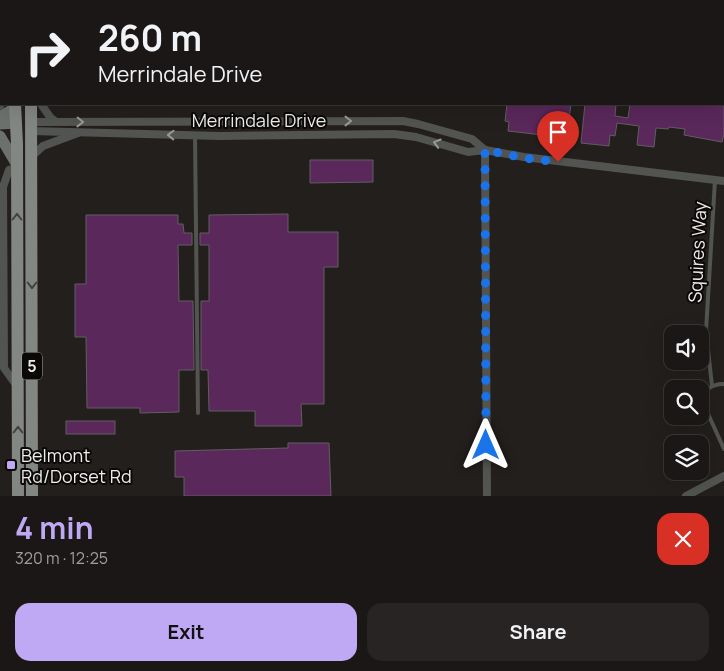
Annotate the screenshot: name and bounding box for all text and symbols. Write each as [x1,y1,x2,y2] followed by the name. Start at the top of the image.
[98,14,202,62] text: 260 m
[15,20,80,85] icon: right
[98,59,262,89] text: Merrindale Drive
[192,108,326,132] street label: Merrindale Drive
[537,111,579,162] pin
[344,116,352,126] one-way arrow
[76,117,84,127] one-way arrow
[544,118,572,146] icon: arrive
[167,129,175,140] one-way arrow
[434,139,442,149] one-way arrow
[682,200,712,303] street label: Squires Way
[12,212,22,220] one-way arrow
[27,282,37,290] one-way arrow
[664,325,709,480] map controls
[664,325,709,370] button: sound
[22,352,42,380] road number: 5
[664,380,709,425] button: search
[459,418,511,470] position arrow
[13,426,23,434] one-way arrow
[664,435,709,480] button: layers
[21,443,132,488] place label: Belmont Rd/Dorset Rd
[5,459,17,471] marker: Belmont Rd/Dorset Rd
[15,507,93,548] text: 4 min
[657,513,709,565] button: close
[15,547,108,569] text: 320 m · 12:25
[15,603,357,661] button: Exit
[367,603,709,661] button: Share

